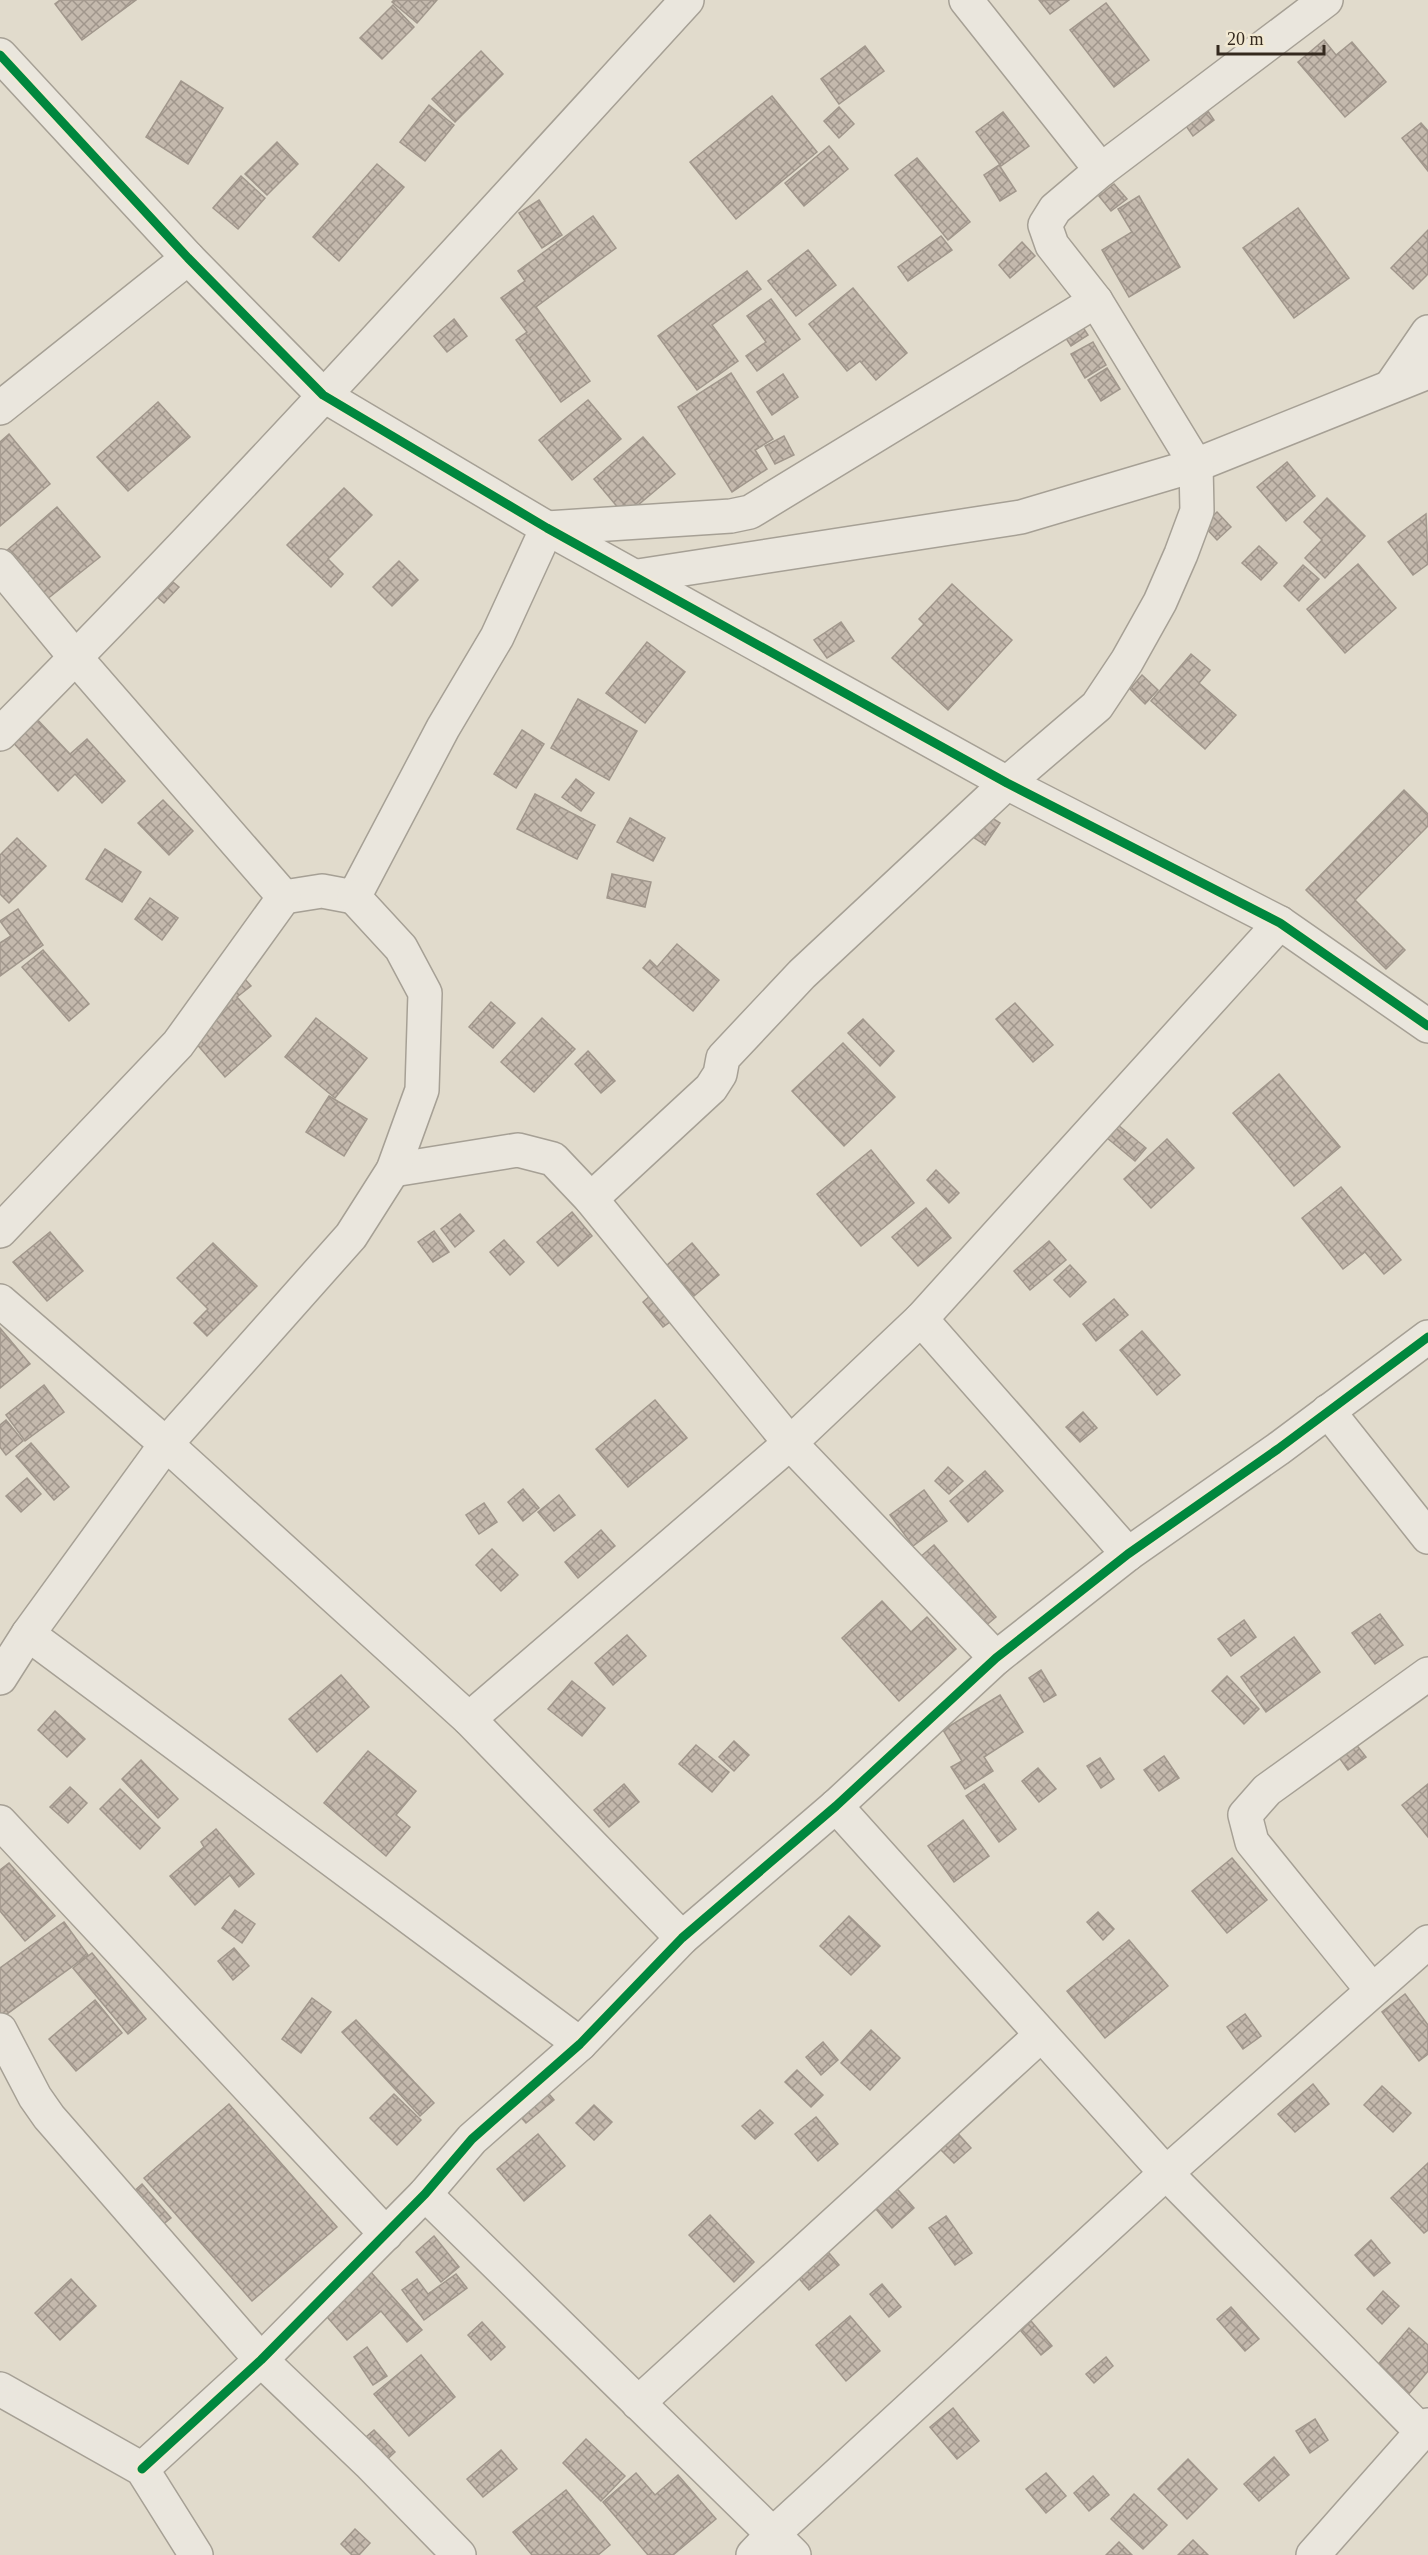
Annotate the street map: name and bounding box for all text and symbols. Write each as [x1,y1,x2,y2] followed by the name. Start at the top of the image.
[1218,18,1324,56] scale bar
[1227,29,1264,49] text: 20 m

